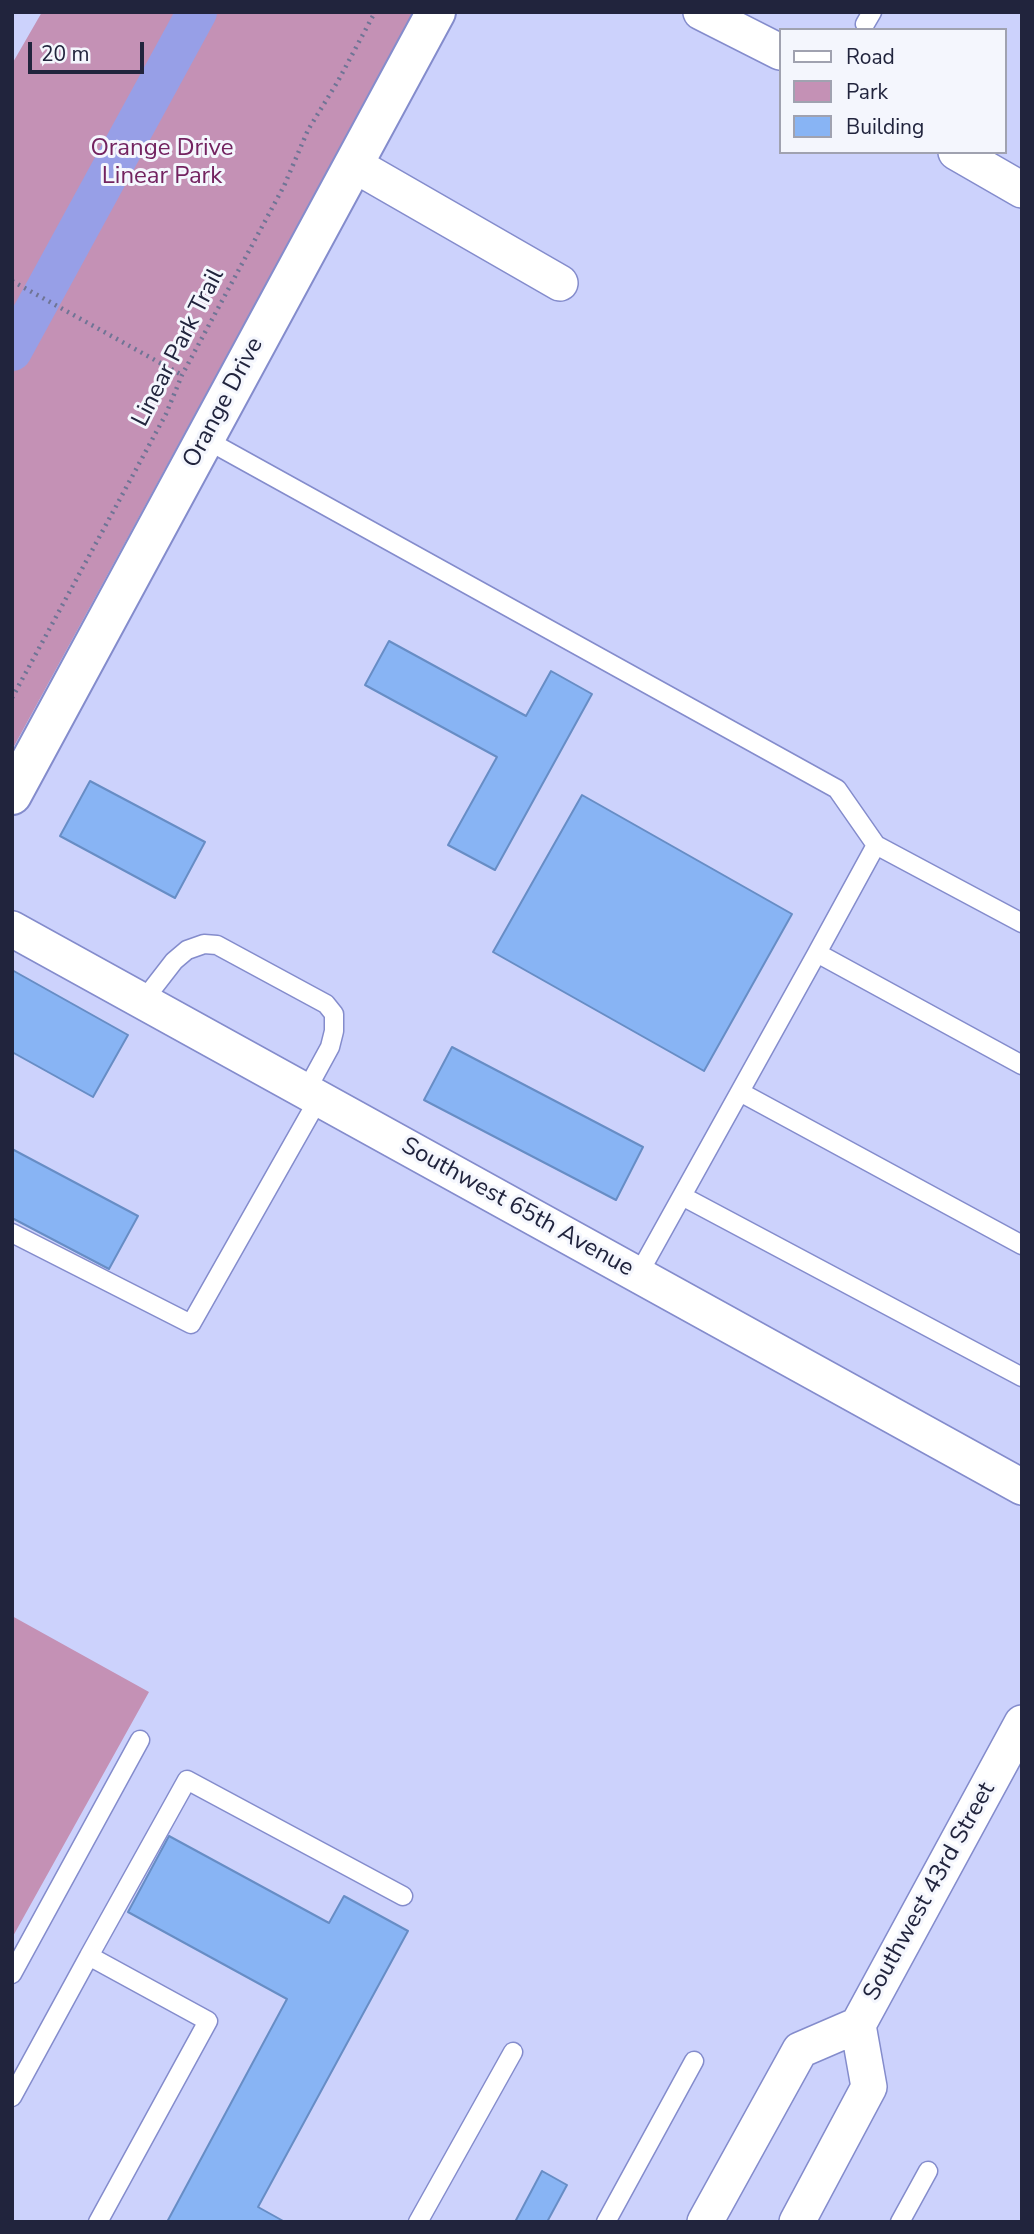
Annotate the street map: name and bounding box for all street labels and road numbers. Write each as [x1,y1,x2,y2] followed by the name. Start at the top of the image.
[127,264,231,432] street label: Linear Park Trail
[178,333,270,473] street label: Orange Drive
[396,1132,638,1284] street label: Southwest 65th Avenue
[858,1778,1002,2006] street label: Southwest 43rd Street

